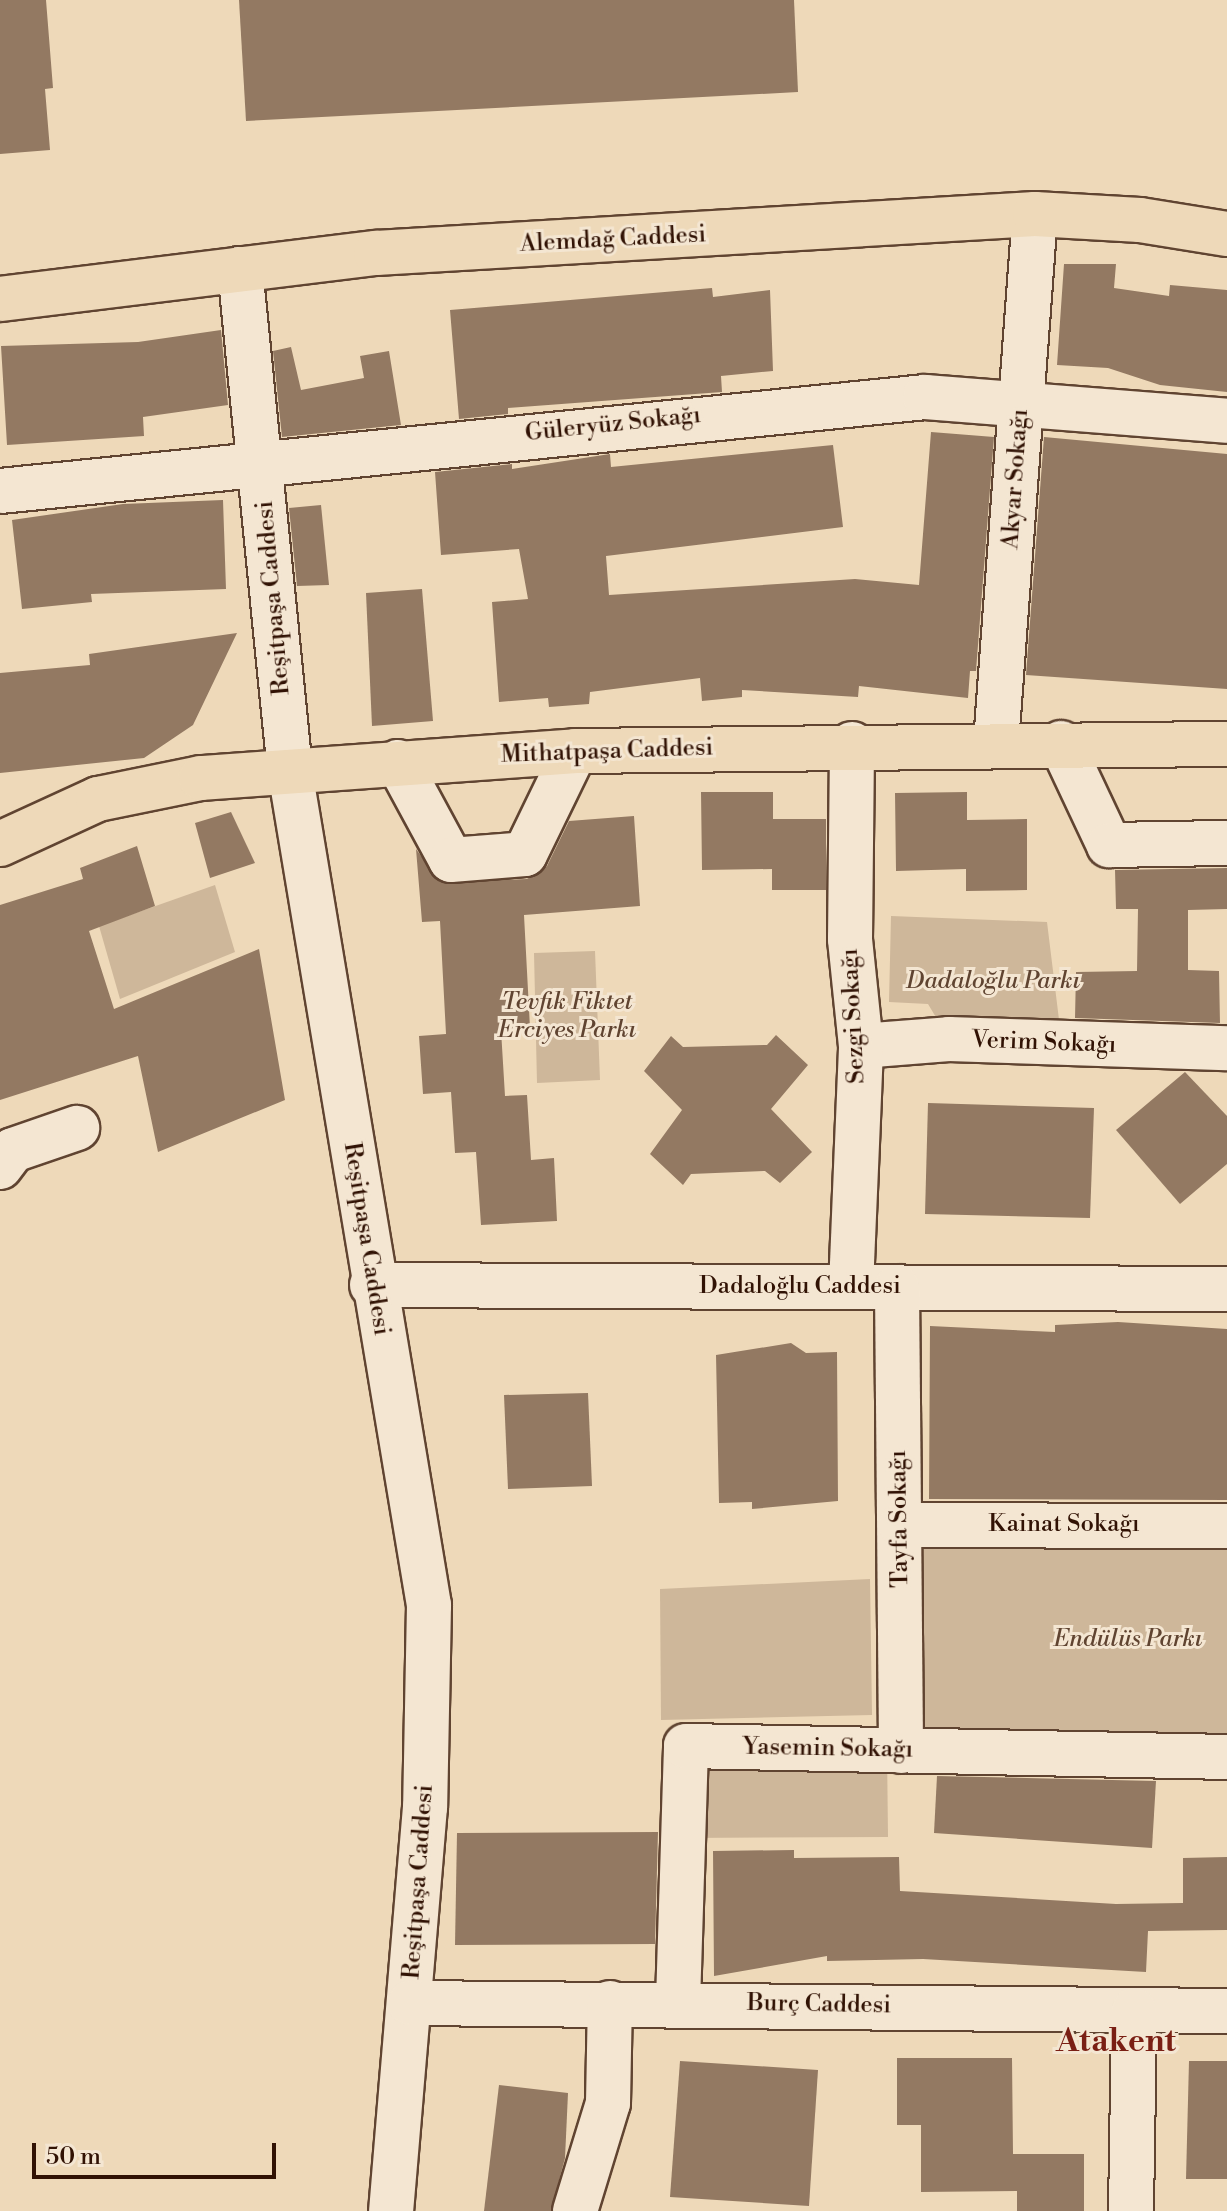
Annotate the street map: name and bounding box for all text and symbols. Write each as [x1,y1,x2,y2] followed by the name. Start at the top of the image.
[519,221,707,259] street label: Alemdağ Caddesi
[524,401,702,449] street label: Güleryüz Sokağı
[997,408,1035,550] street label: Akyar Sokağı
[251,500,297,696] street label: Reşitpaşa Caddesi
[500,734,714,770] street label: Mithatpaşa Caddesi
[836,947,872,1085] street label: Sezgi Sokağı
[906,968,1080,996] park label: Dadaloğlu Parkı
[498,989,636,1045] park label: Tevfik Fiktet Erciyes Parkı
[971,1026,1117,1060] street label: Verim Sokağı
[337,1140,395,1338] street label: Reşitpaşa Caddesi
[699,1273,901,1301] street label: Dadaloğlu Caddesi
[884,1450,916,1588] street label: Tayfa Sokağı
[988,1511,1140,1539] street label: Kainat Sokağı
[1054,1626,1202,1654] park label: Endülüs Parkı
[742,1733,914,1765] street label: Yasemin Sokağı
[398,1784,440,1980] street label: Reşitpaşa Caddesi
[747,1989,891,2021] street label: Burç Caddesi
[1056,2022,1176,2060] district label: Atakent
[36,2127,280,2177] scale bar
[46,2142,101,2172] text: 50 m

